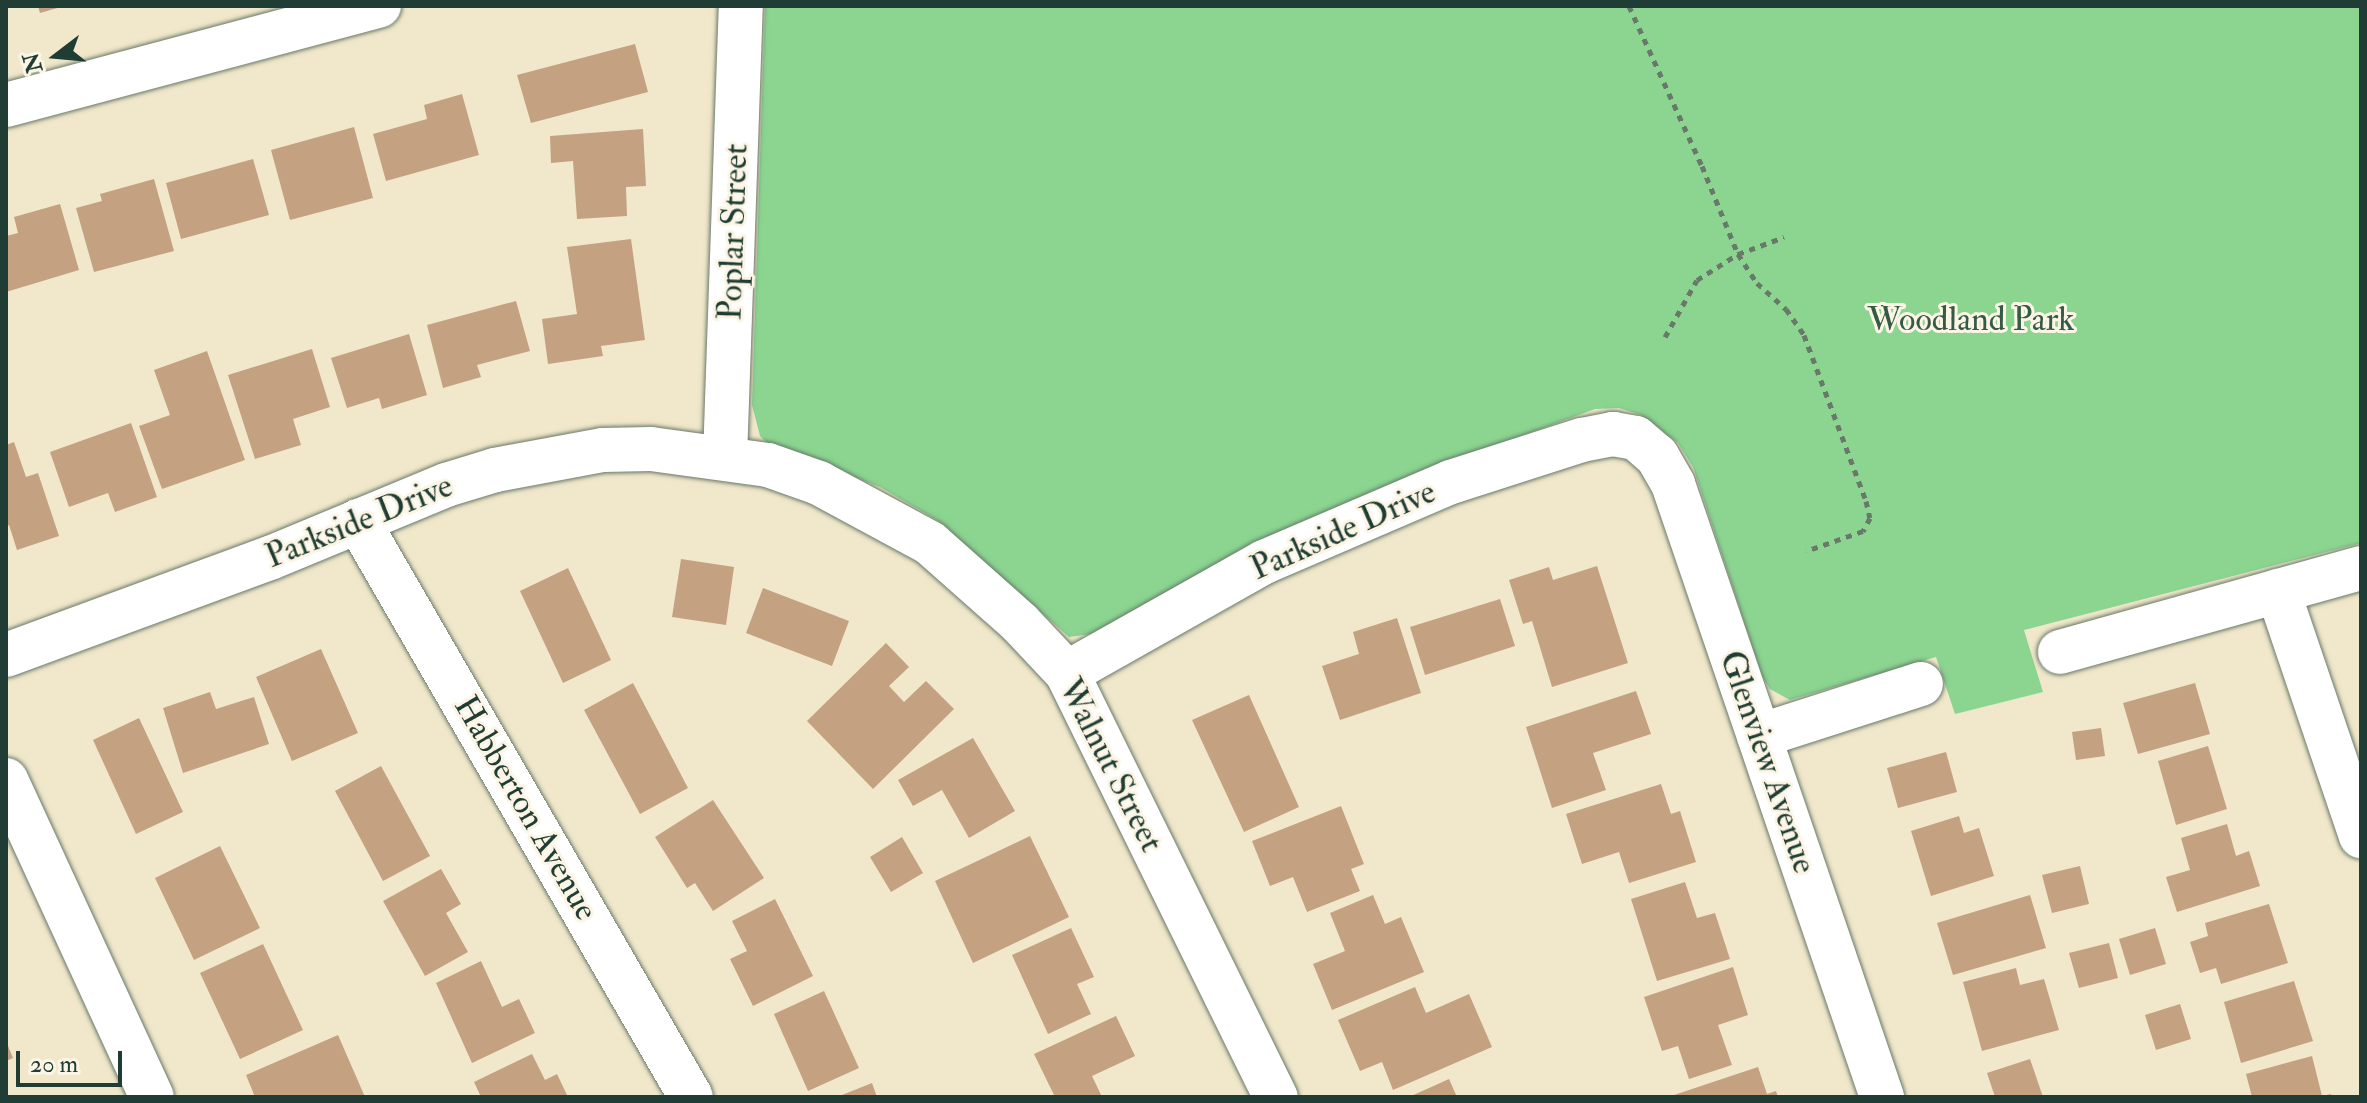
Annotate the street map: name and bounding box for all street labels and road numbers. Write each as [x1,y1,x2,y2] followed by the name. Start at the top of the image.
[710,143,756,321] street label: Poplar Street
[260,465,458,577] street label: Parkside Drive
[1244,471,1442,589] street label: Parkside Drive
[1711,645,1825,879] street label: Glenview Avenue
[1050,671,1172,859] street label: Walnut Street
[445,688,607,928] street label: Habberton Avenue

